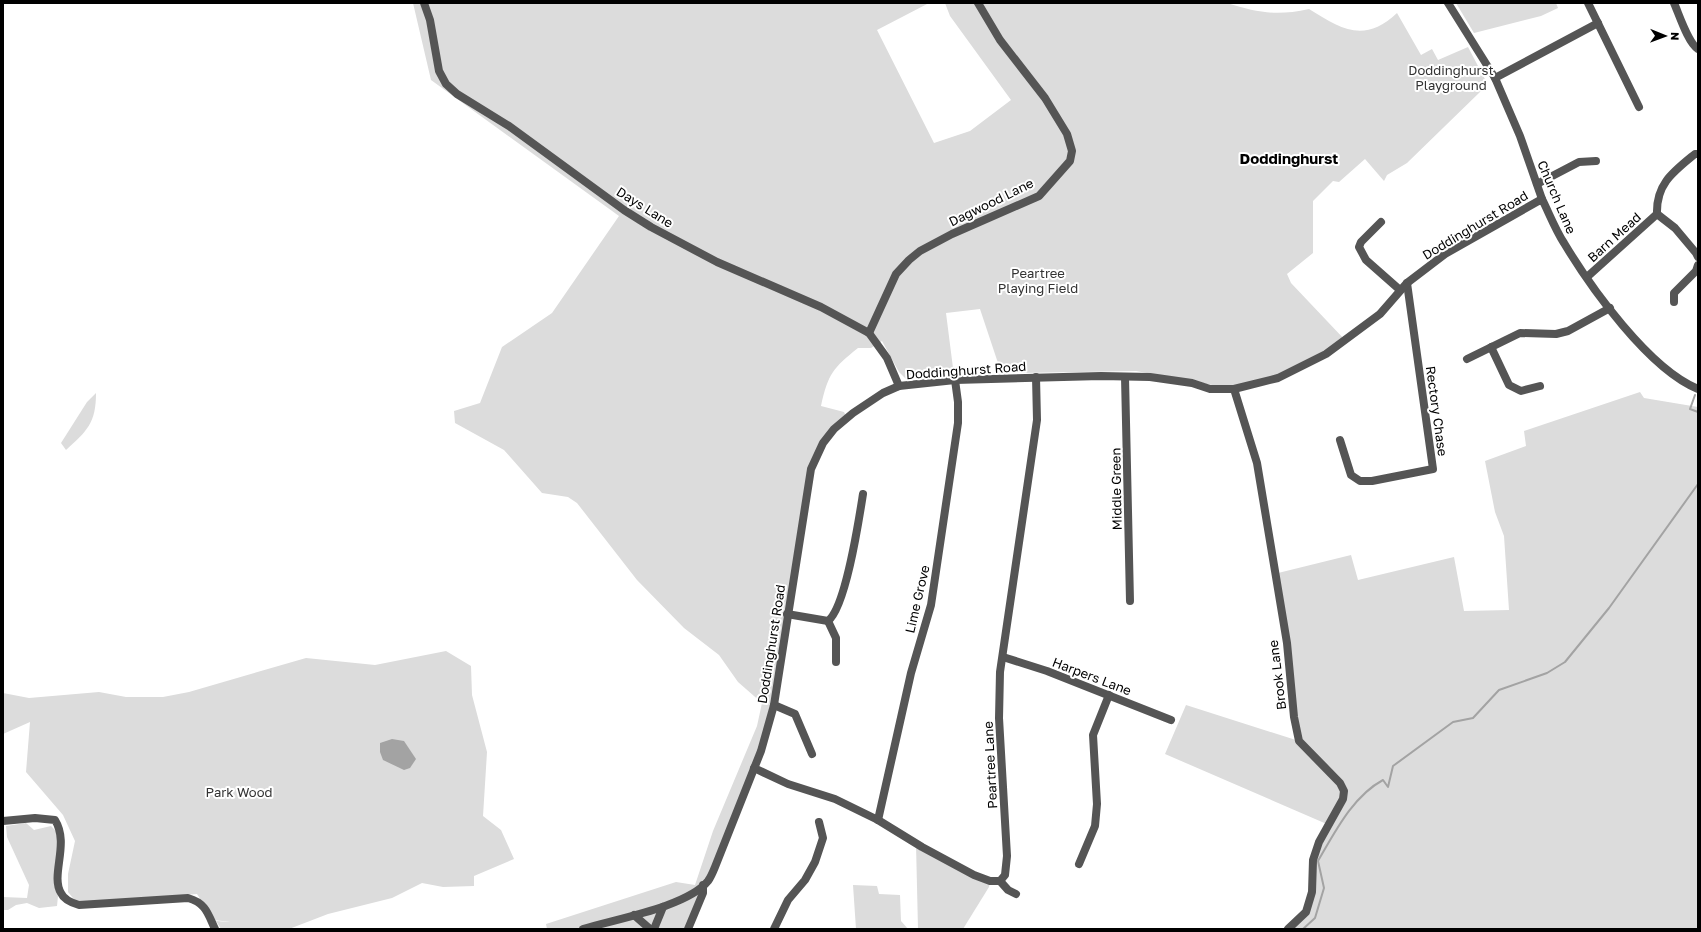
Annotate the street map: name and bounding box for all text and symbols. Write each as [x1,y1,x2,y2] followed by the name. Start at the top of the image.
[1645,16,1685,56] north arrow
[1669,32,1682,40] text: N
[1408,62,1494,93] park label: Doddinghurst Playground
[1240,149,1338,167] district label: Doddinghurst
[1534,158,1580,236] street label: Church Lane
[946,175,1036,229] street label: Dagwood Lane
[614,183,676,231] street label: Days Lane
[1419,187,1531,263] street label: Doddinghurst Road
[1584,209,1644,265] street label: Barn Mead
[998,265,1078,296] park label: Peartree Playing Field
[905,358,1027,382] street label: Doddinghurst Road
[1423,365,1451,457] street label: Rectory Chase
[1107,448,1125,530] street label: Middle Green
[901,563,933,635] street label: Lime Grove
[754,583,788,705] street label: Doddinghurst Road
[1265,639,1289,711] street label: Brook Lane
[1050,654,1134,698] street label: Harpers Lane
[980,721,1000,809] street label: Peartree Lane
[206,784,272,800] park label: Park Wood

